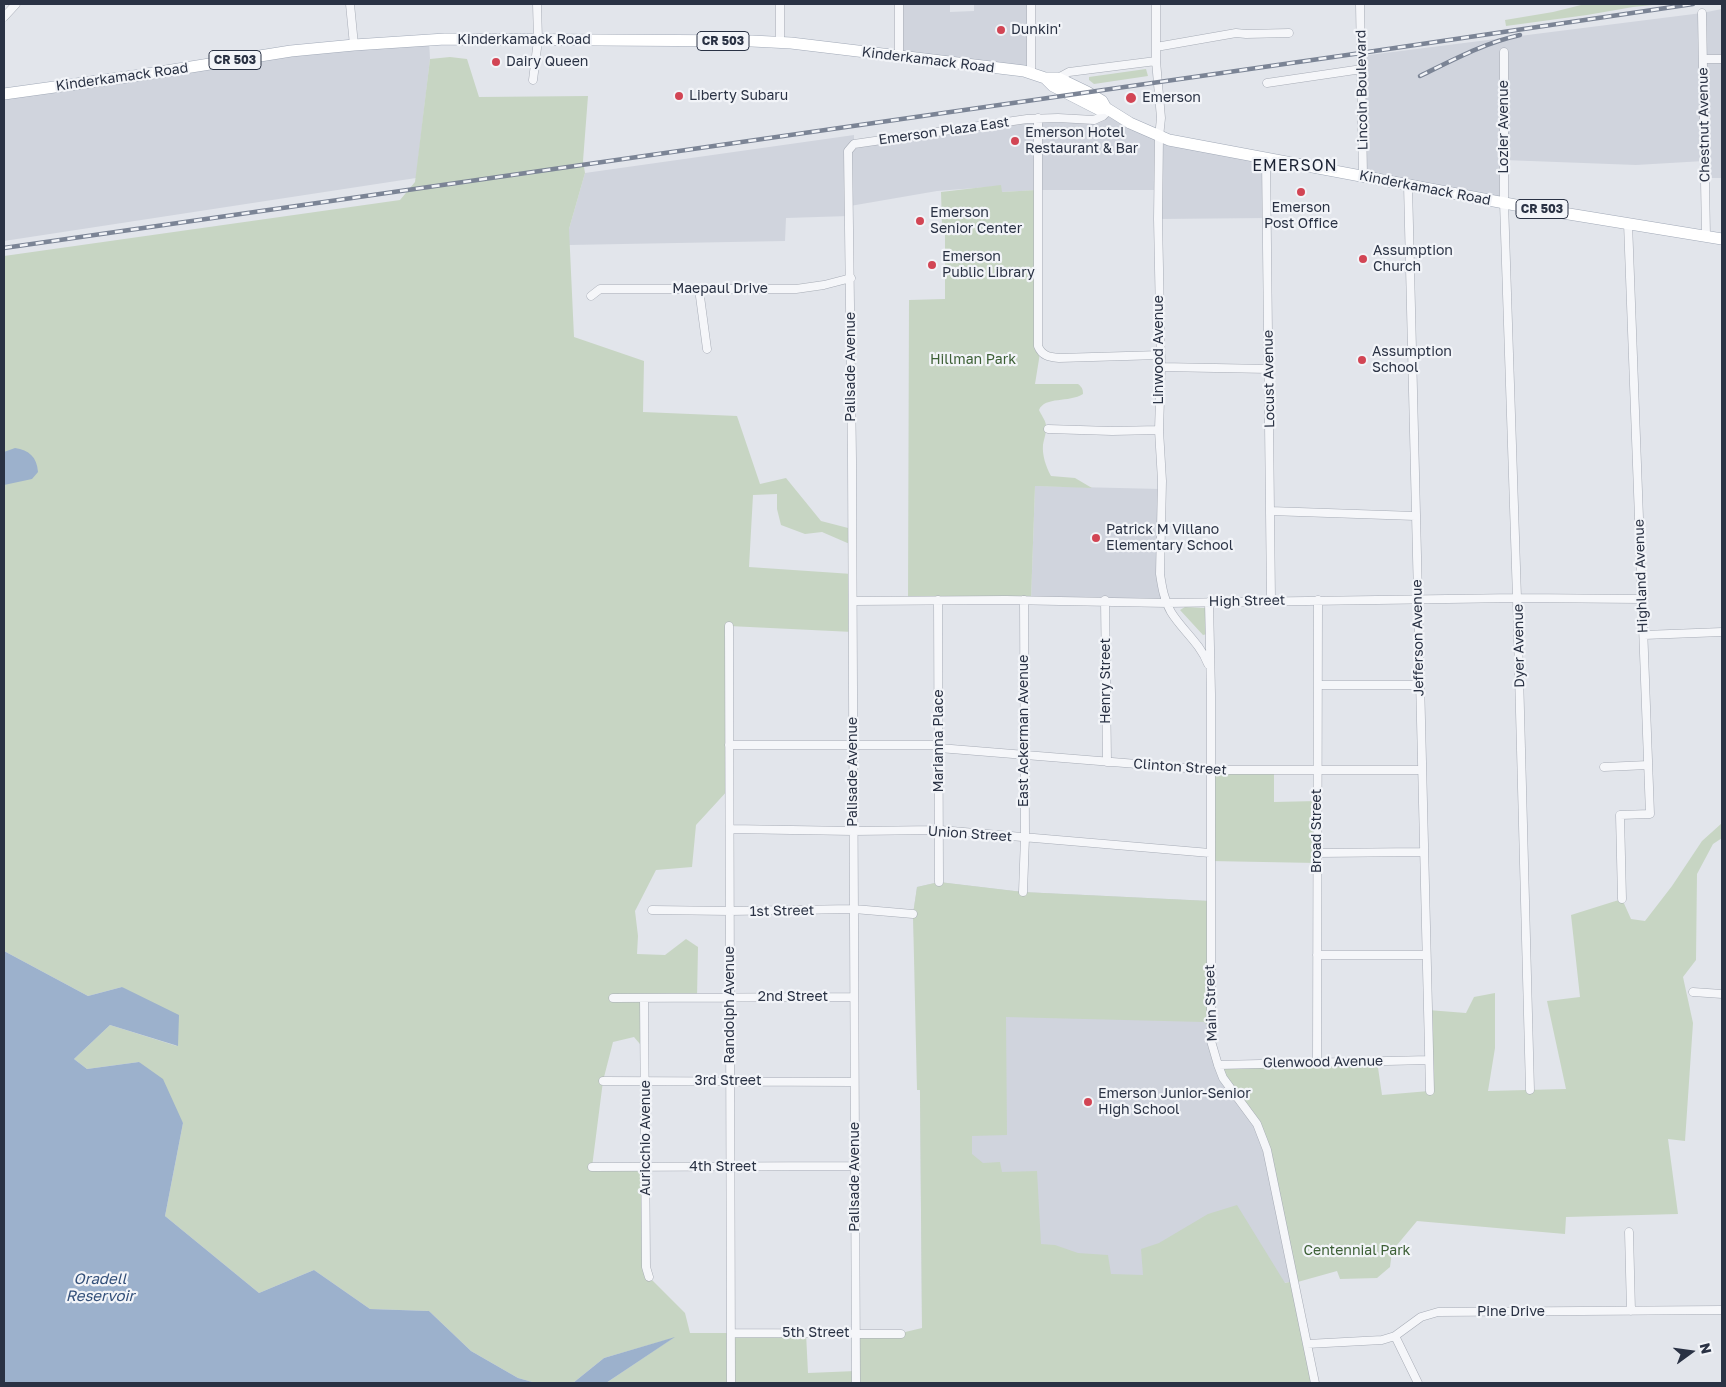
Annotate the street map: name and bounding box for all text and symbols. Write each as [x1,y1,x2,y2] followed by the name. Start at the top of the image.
[1011,22,1061,38] place label: Dunkin'
[995,24,1007,36] marker: Dunkin'
[1353,30,1371,150] street label: Lincoln Boulevard
[697,31,749,50] road number: CR 503
[457,32,591,48] street label: Kinderkamack Road
[861,44,995,76] street label: Kinderkamack Road
[209,50,261,70] road number: CR 503
[506,54,588,70] place label: Dairy Queen
[490,56,502,68] marker: Dairy Queen
[55,59,189,95] street label: Kinderkamack Road
[1695,67,1713,183] street label: Chestnut Avenue
[1496,80,1512,174] street label: Lozier Avenue
[689,88,788,104] place label: Liberty Subaru
[673,90,685,102] marker: Liberty Subaru
[1142,90,1201,106] place label: Emerson
[1124,91,1138,105] marker: Emerson
[878,114,1010,148] street label: Emerson Plaza East
[1025,125,1138,158] place label: Emerson Hotel Restaurant & Bar
[1009,135,1021,147] marker: Emerson Hotel Restaurant & Bar
[1251,156,1339,176] district label: EMERSON
[1358,167,1492,209] street label: Kinderkamack Road
[1295,186,1307,198] marker: Emerson Post Office
[1264,200,1338,232] place label: Emerson Post Office
[1516,200,1568,218] road number: CR 503
[930,205,1022,238] place label: Emerson Senior Center
[914,215,926,227] marker: Emerson Senior Center
[1373,243,1453,276] place label: Assumption Church
[942,249,1035,282] place label: Emerson Public Library
[1357,253,1369,265] marker: Assumption Church
[926,259,938,271] marker: Emerson Public Library
[672,281,768,297] street label: Maepaul Drive
[1151,295,1167,405] street label: Linwood Avenue
[843,312,859,422] street label: Palisade Avenue
[1260,330,1278,428] street label: Locust Avenue
[1372,344,1452,377] place label: Assumption School
[930,352,1016,368] park label: Hillman Park
[1356,354,1368,366] marker: Assumption School
[1631,519,1651,633] street label: Highland Avenue
[1106,522,1233,554] place label: Patrick M Villano Elementary School
[1090,532,1102,544] marker: Patrick M Villano Elementary School
[1409,579,1427,697] street label: Jefferson Avenue
[1209,592,1285,610] street label: High Street
[1510,604,1528,688] street label: Dyer Avenue
[1098,638,1114,724] street label: Henry Street
[1016,655,1032,807] street label: East Ackerman Avenue
[931,689,947,793] street label: Marianna Place
[845,717,861,827] street label: Palisade Avenue
[1133,755,1227,779] street label: Clinton Street
[1309,789,1325,873] street label: Broad Street
[927,823,1013,845] street label: Union Street
[749,902,815,920] street label: 1st Street
[722,946,738,1064] street label: Randolph Avenue
[1201,964,1221,1042] street label: Main Street
[758,989,828,1005] street label: 2nd Street
[1263,1053,1383,1071] street label: Glenwood Avenue
[694,1073,762,1089] street label: 3rd Street
[638,1080,654,1196] street label: Auricchio Avenue
[1098,1086,1251,1118] place label: Emerson Junior-Senior High School
[1082,1096,1094,1108] marker: Emerson Junior-Senior High School
[847,1122,863,1232] street label: Palisade Avenue
[689,1159,757,1175] street label: 4th Street
[1303,1243,1411,1259] park label: Centennial Park
[66,1270,134,1305] water label: Oradell Reservoir
[1477,1304,1545,1320] street label: Pine Drive
[782,1325,850,1341] street label: 5th Street
[1666,1327,1716,1377] north arrow
[1697,1341,1716,1355] text: N

